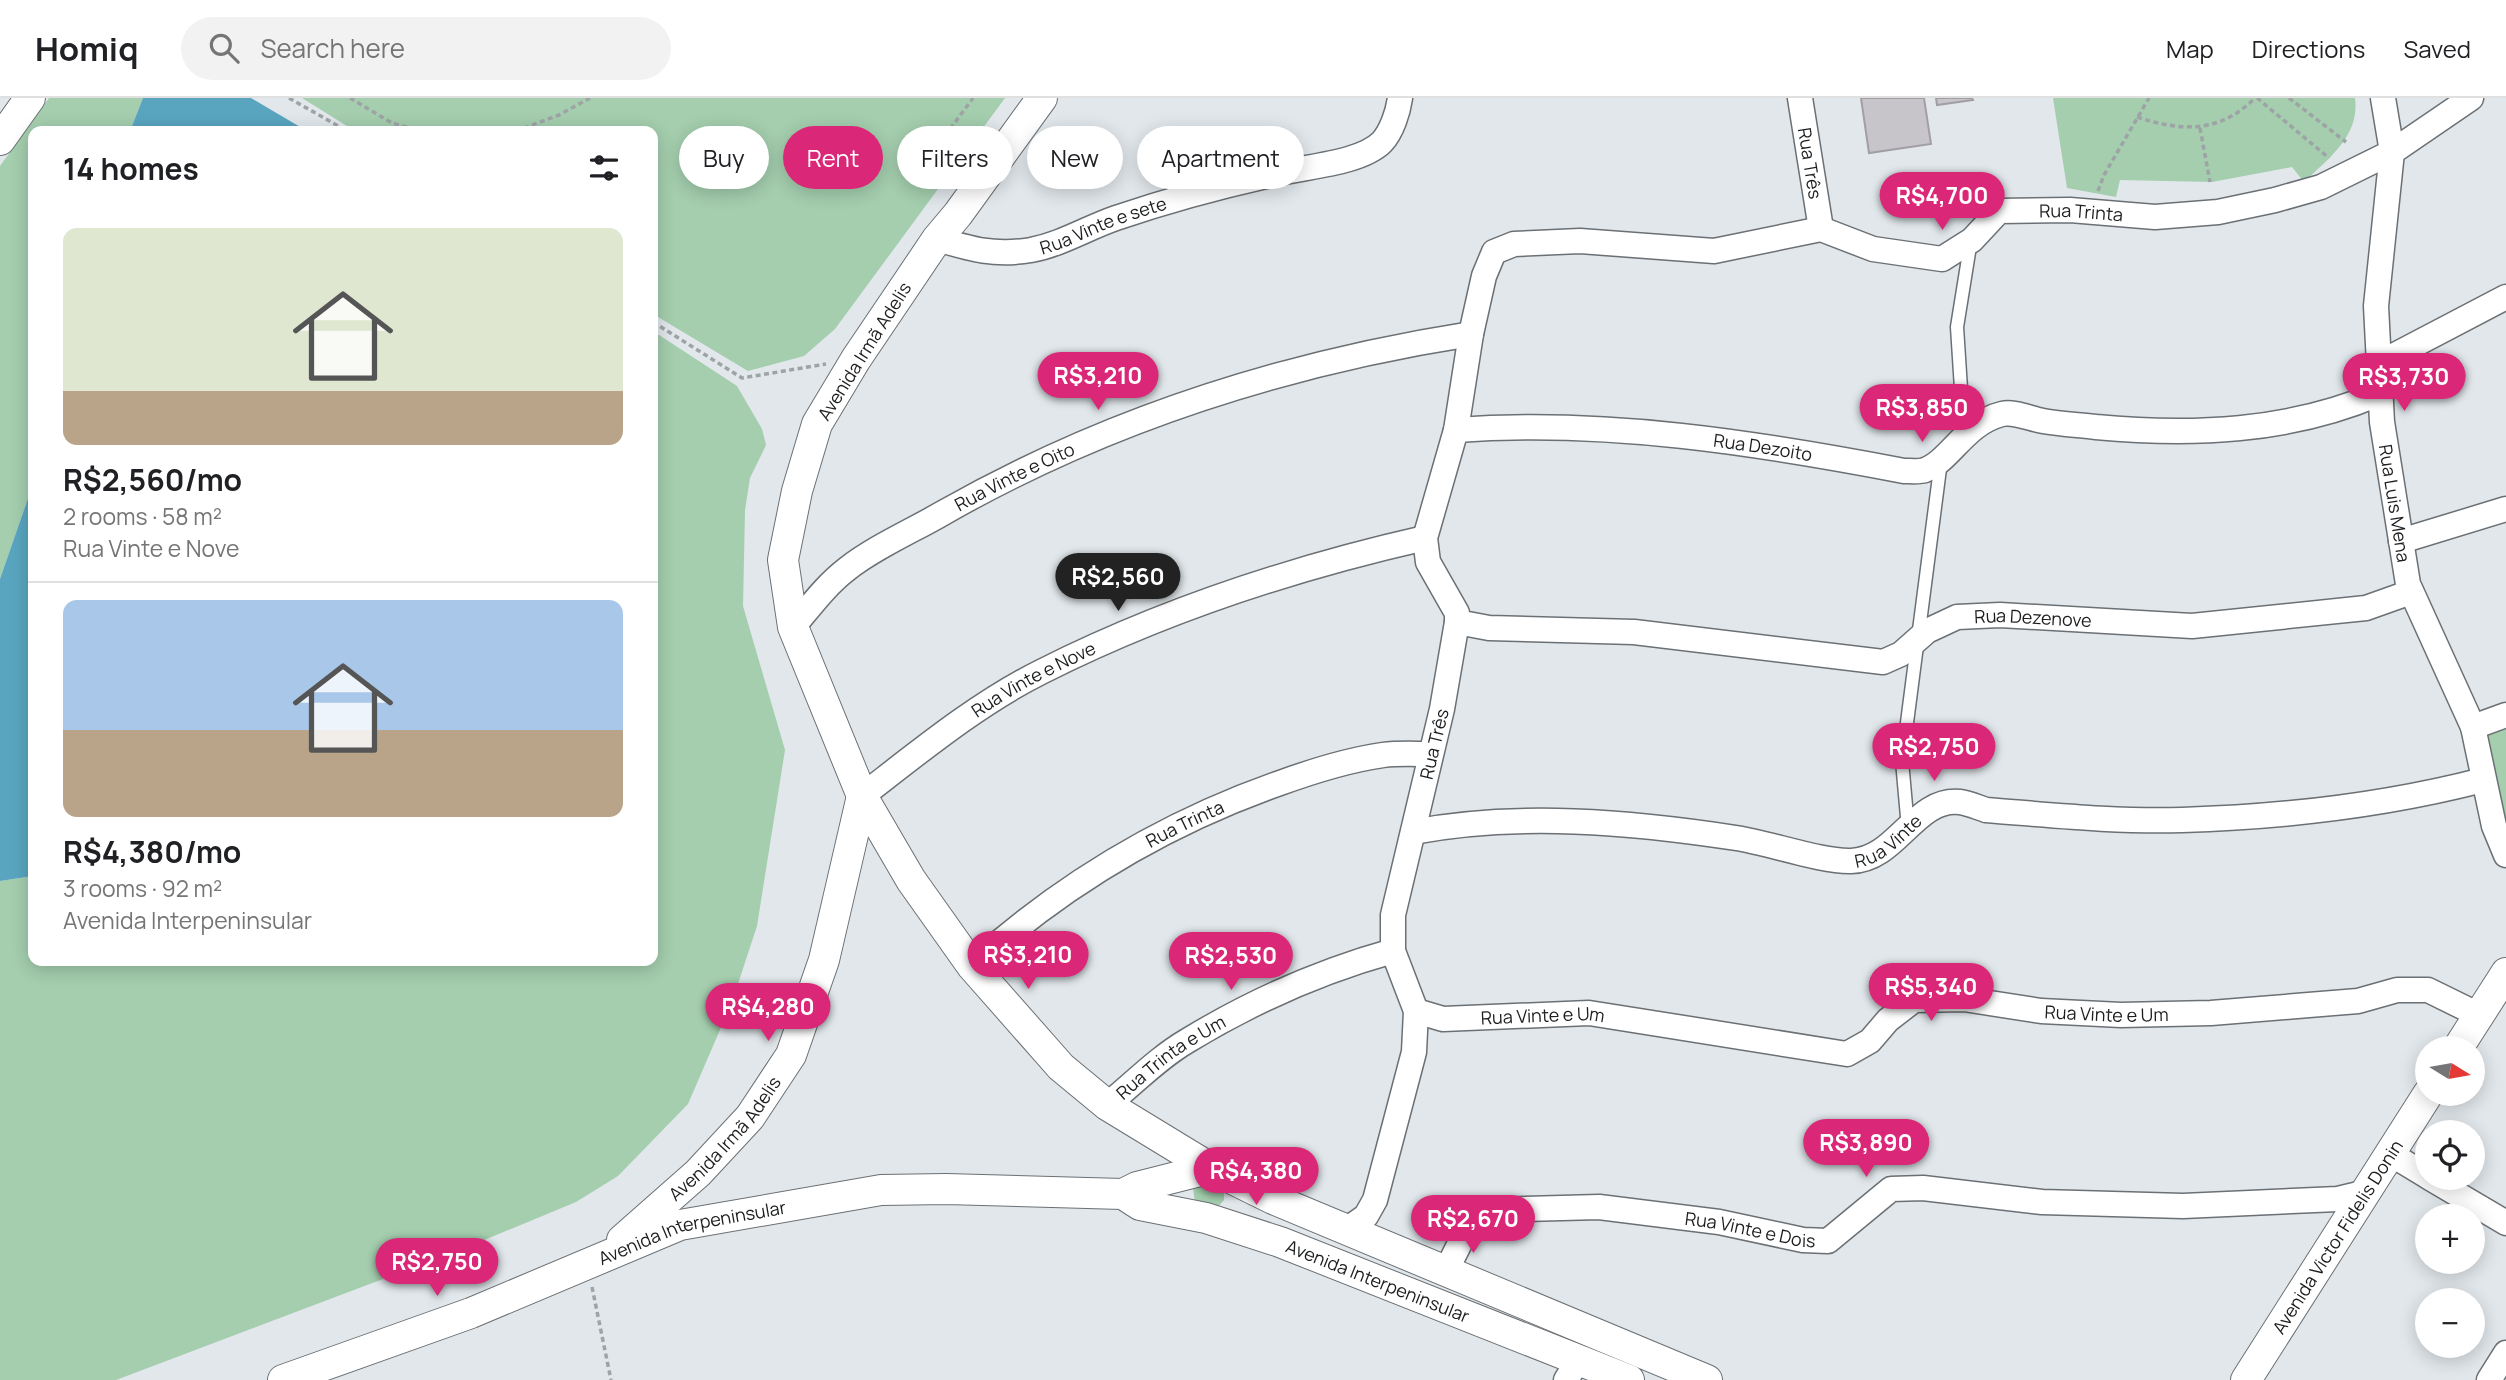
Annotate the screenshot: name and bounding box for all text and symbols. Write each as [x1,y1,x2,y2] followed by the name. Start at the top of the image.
[181,17,671,80] search box
[35,26,139,71] text: Homiq
[205,29,243,67] icon: search
[261,30,405,66] text: Search here
[2166,32,2214,65] text: Map
[2252,32,2365,65] text: Directions
[2403,32,2471,65] text: Saved
[679,126,769,189] chip: Buy
[783,126,883,189] chip: Rent
[897,126,1013,189] chip: Filters
[1027,126,1123,189] chip: New
[1137,126,1304,189] chip: Apartment
[1793,126,1828,201] street label: Rua Três
[63,148,199,189] text: 14 homes
[585,149,623,187] icon: filters
[1877,172,2007,232] pin: R$4,700
[1896,179,1988,211] text: R$4,700
[1037,191,1169,259] street label: Rua Vinte e sete
[2039,198,2124,226] street label: Rua Trinta
[280,273,406,399] icon: home
[812,277,916,425] street label: Avenida Irmã Adelis
[1033,352,1163,412] pin: R$3,210
[2339,354,2469,413] pin: R$3,730
[1054,359,1142,391] text: R$3,210
[2359,360,2449,392] text: R$3,730
[1857,384,1987,444] pin: R$3,850
[1876,391,1968,423] text: R$3,850
[1712,428,1814,466] street label: Rua Dezoito
[950,437,1078,516] street label: Rua Vinte e Oito
[2374,443,2416,564] street label: Rua Luis Mena
[63,459,242,500] text: R$2,560/mo
[63,500,222,532] text: 2 rooms · 58 m²
[63,532,239,564] text: Rua Vinte e Nove
[1053,554,1183,613] pin: R$2,560
[1071,560,1165,592] text: R$2,560
[1974,603,2092,632] street label: Rua Dezenove
[966,636,1099,722] street label: Rua Vinte e Nove
[280,645,406,771] icon: home
[1414,706,1454,782] street label: Rua Três
[1869,724,1999,783] pin: R$2,750
[1888,730,1980,762] text: R$2,750
[1141,794,1227,853] street label: Rua Trinta
[1852,809,1927,873] street label: Rua Vinte
[63,831,241,872] text: R$4,380/mo
[63,872,222,904] text: 3 rooms · 92 m²
[63,904,312,936] text: Avenida Interpeninsular
[963,932,1093,991] pin: R$3,210
[1166,932,1296,992] pin: R$2,530
[984,938,1072,970] text: R$3,210
[1185,939,1277,971] text: R$2,530
[1866,964,1996,1023] pin: R$5,340
[1885,970,1977,1002] text: R$5,340
[703,984,833,1043] pin: R$4,280
[721,990,815,1022] text: R$4,280
[2044,999,2169,1027] street label: Rua Vinte e Um
[1480,1001,1606,1029] street label: Rua Vinte e Um
[1111,1009,1229,1104] street label: Rua Trinta e Um
[2415,1036,2485,1106] north arrow
[2415,1036,2485,1358] map controls
[663,1071,786,1206] street label: Avenida Irmã Adelis
[1801,1119,1931,1179] pin: R$3,890
[2415,1120,2485,1190] button: locate
[1819,1126,1913,1158] text: R$3,890
[2267,1135,2408,1338] street label: Avenida Victor Fidelis Donin
[1191,1148,1321,1207] pin: R$4,380
[1210,1154,1302,1186] text: R$4,380
[594,1195,788,1270] street label: Avenida Interpeninsular
[1408,1196,1538,1255] pin: R$2,670
[1427,1202,1519,1234] text: R$2,670
[2415,1204,2485,1274] button: +
[1684,1206,1816,1252] street label: Rua Vinte e Dois
[1283,1234,1473,1328] street label: Avenida Interpeninsular
[372,1238,502,1298] pin: R$2,750
[391,1245,483,1277] text: R$2,750
[2415,1288,2485,1358] button: −

